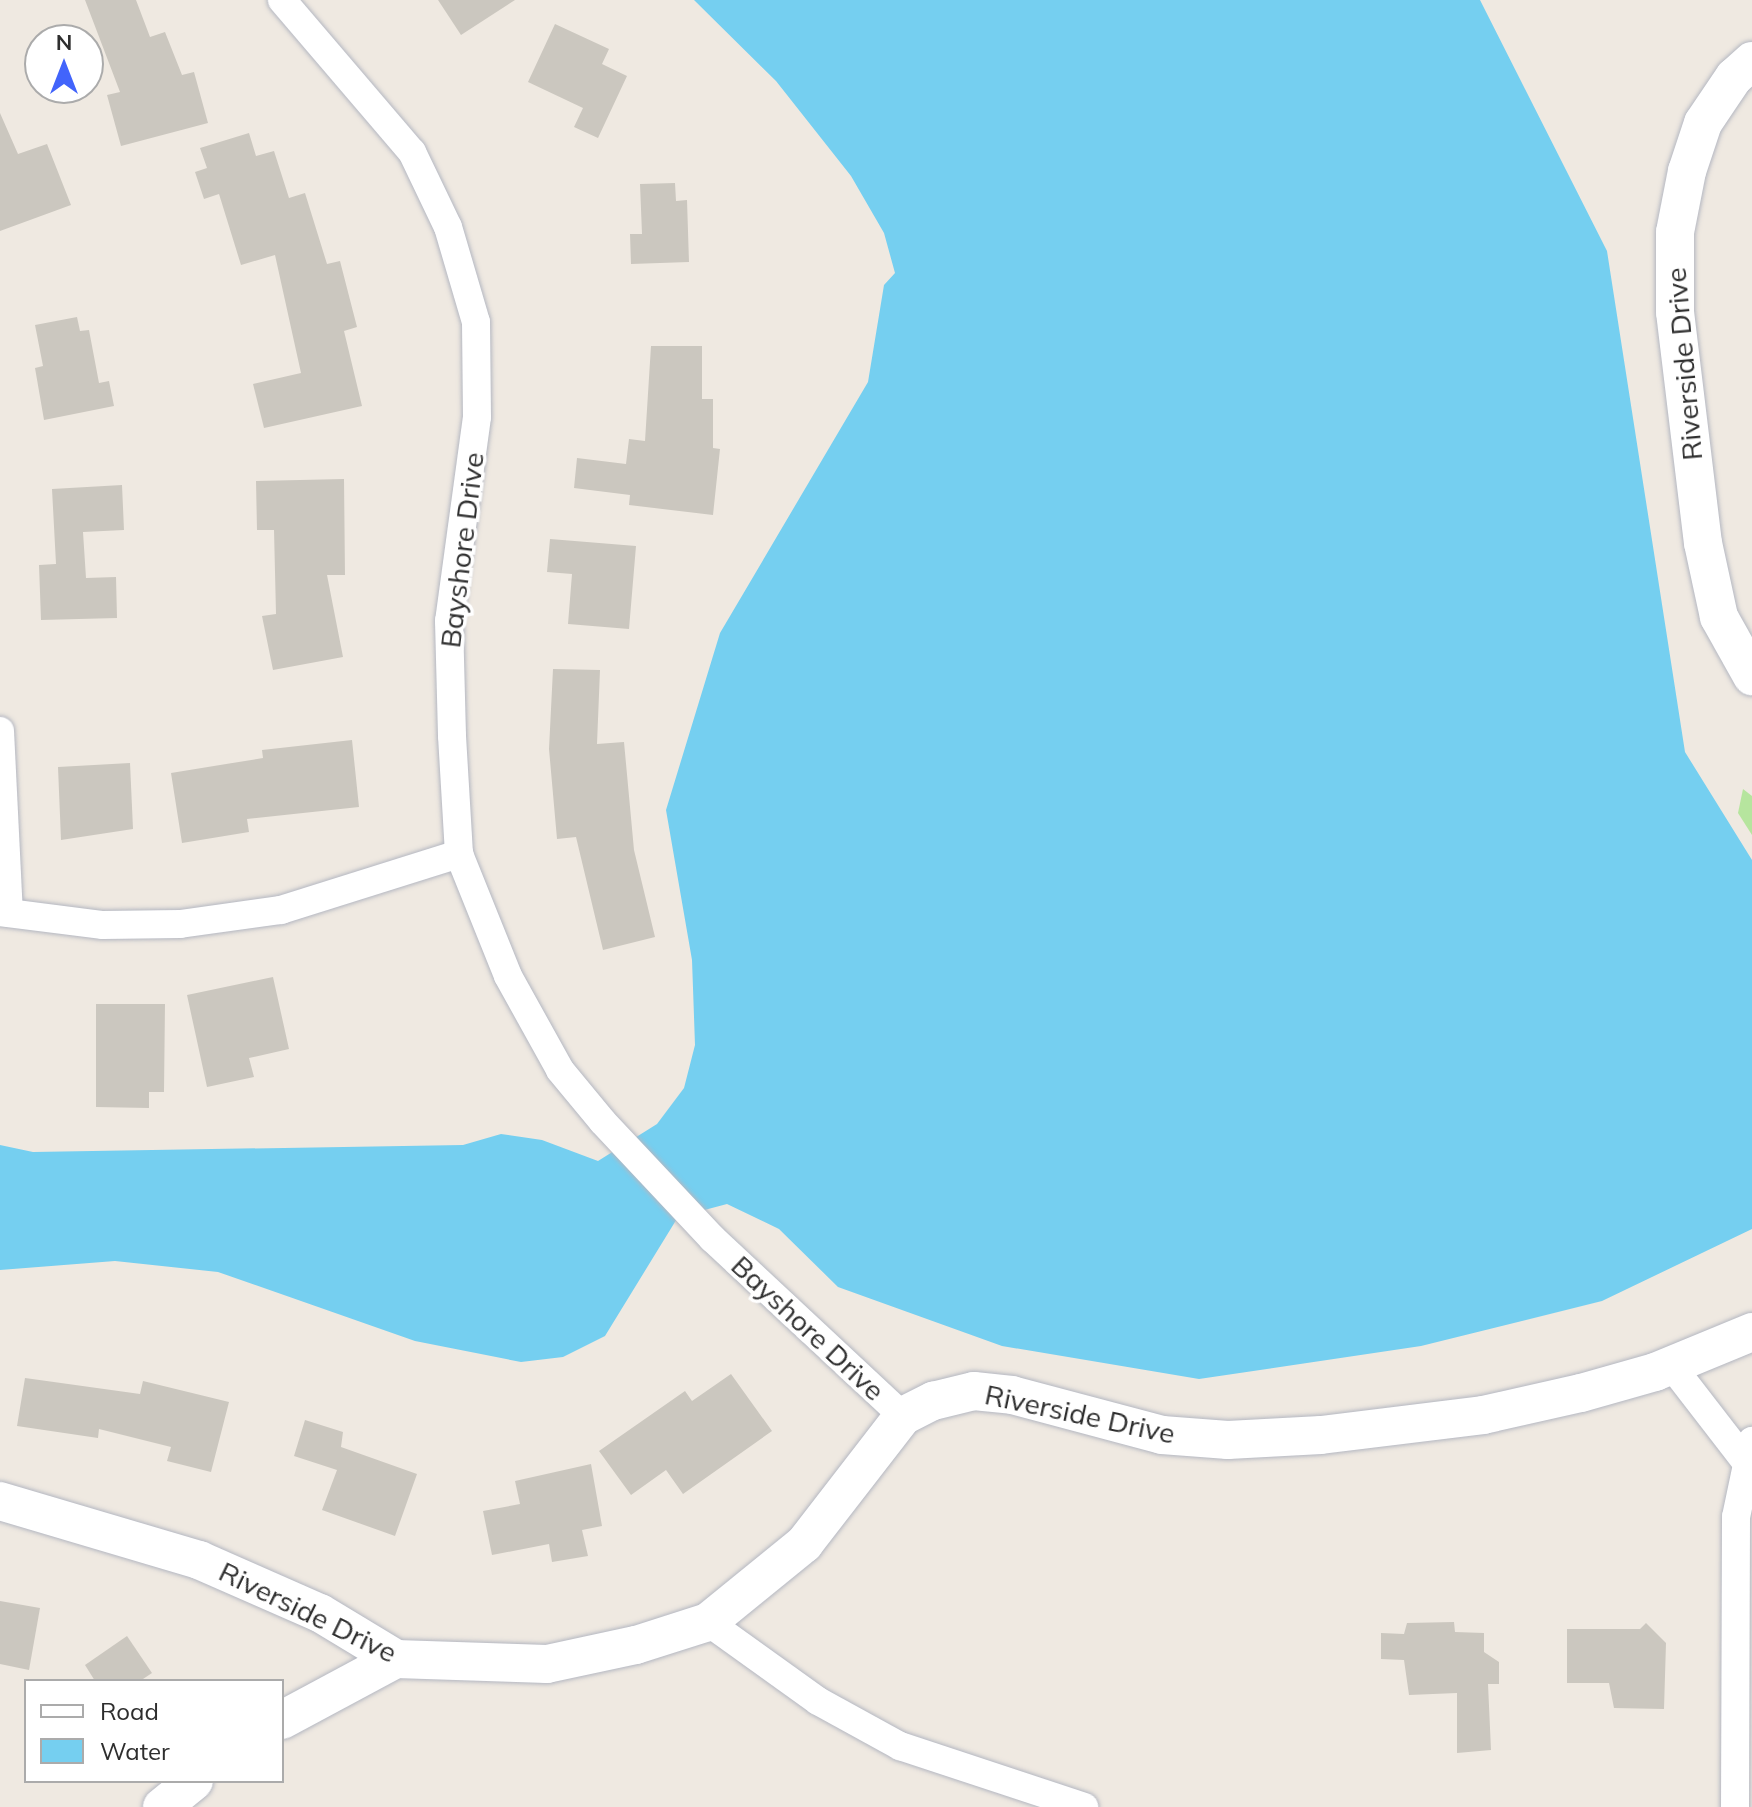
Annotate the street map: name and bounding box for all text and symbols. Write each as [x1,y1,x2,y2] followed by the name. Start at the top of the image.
[24,24,104,104] north arrow
[56,28,72,56] text: N
[1659,266,1709,462] street label: Riverside Drive
[433,450,491,650] street label: Bayshore Drive
[725,1249,891,1407] street label: Bayshore Drive
[982,1377,1178,1451] street label: Riverside Drive
[214,1554,402,1670] street label: Riverside Drive
[24,1679,284,1783] legend
[100,1696,159,1726] text: Road
[100,1736,170,1766] text: Water

